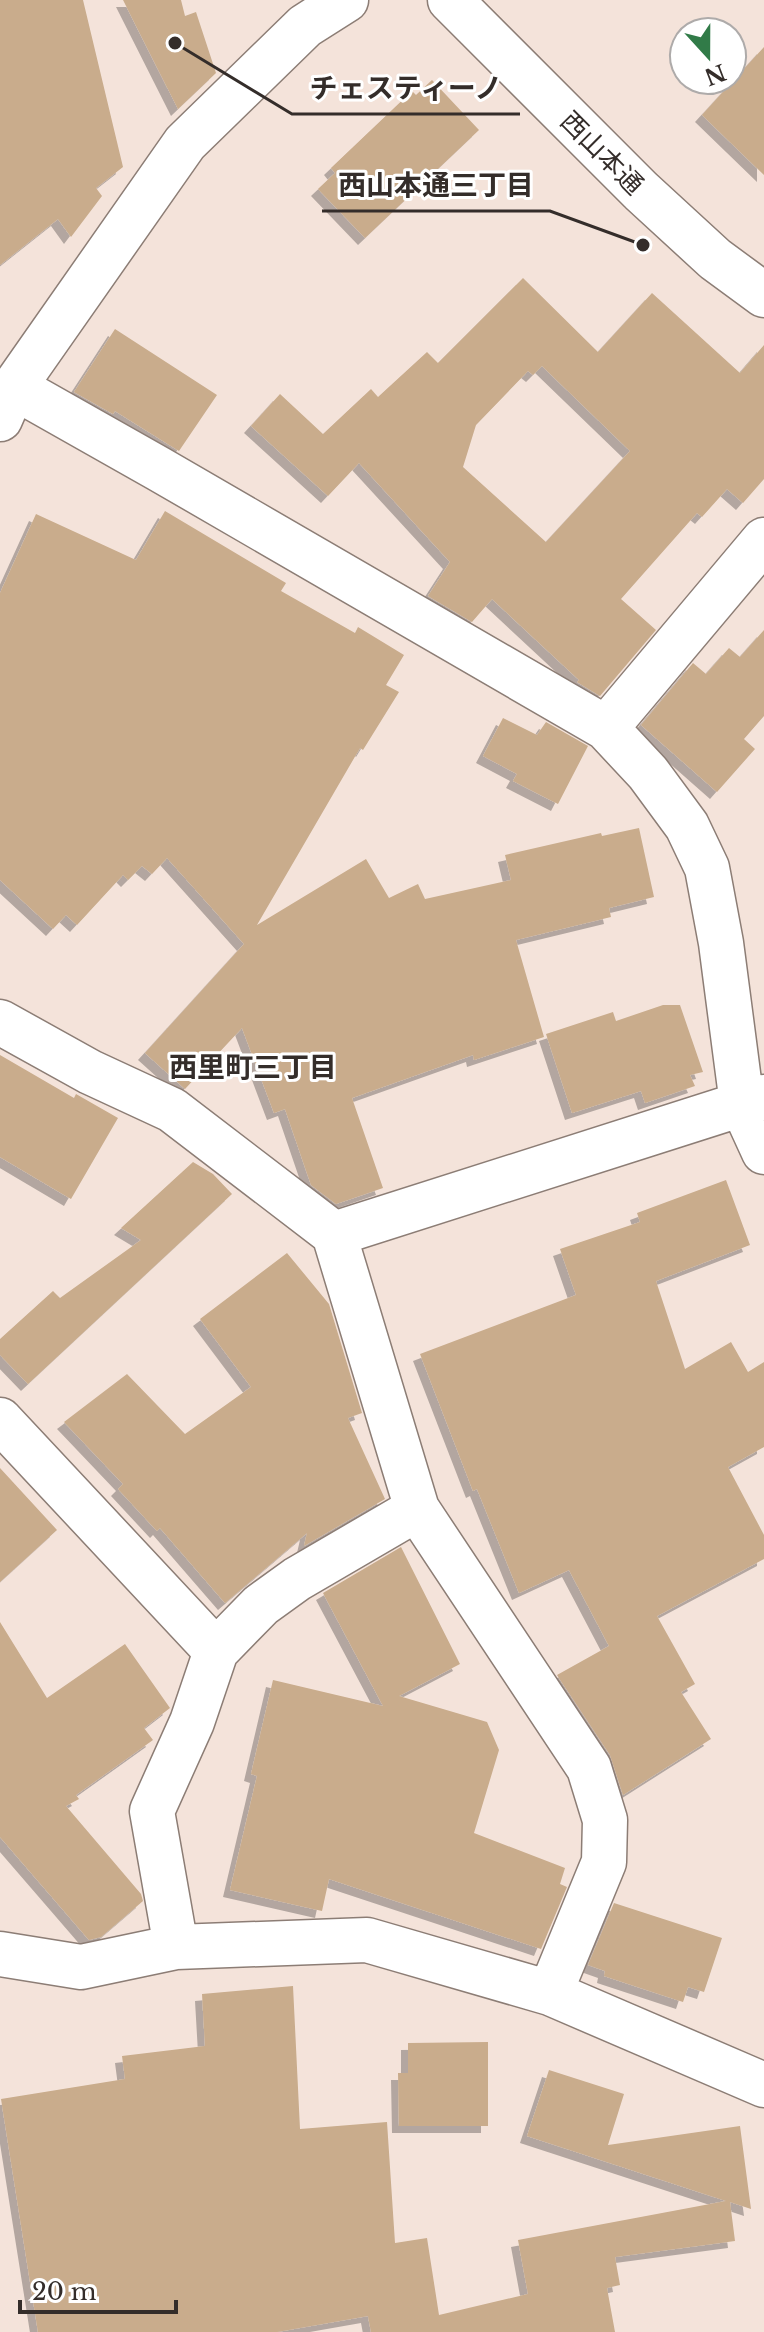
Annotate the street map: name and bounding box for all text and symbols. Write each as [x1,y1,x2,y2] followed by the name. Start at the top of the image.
[668,16,748,96] north arrow
[700,58,729,91] text: N
[292,62,520,114] callout: チェスティーノ
[310,71,502,106] text: チェスティーノ
[554,105,650,201] street label: 西山本通
[322,159,550,211] callout: 西山本通三丁目
[338,168,534,203] text: 西山本通三丁目
[169,1050,337,1085] district label: 西里町三丁目
[20,2264,176,2314] scale bar
[32,2277,97,2306] text: 20 m

